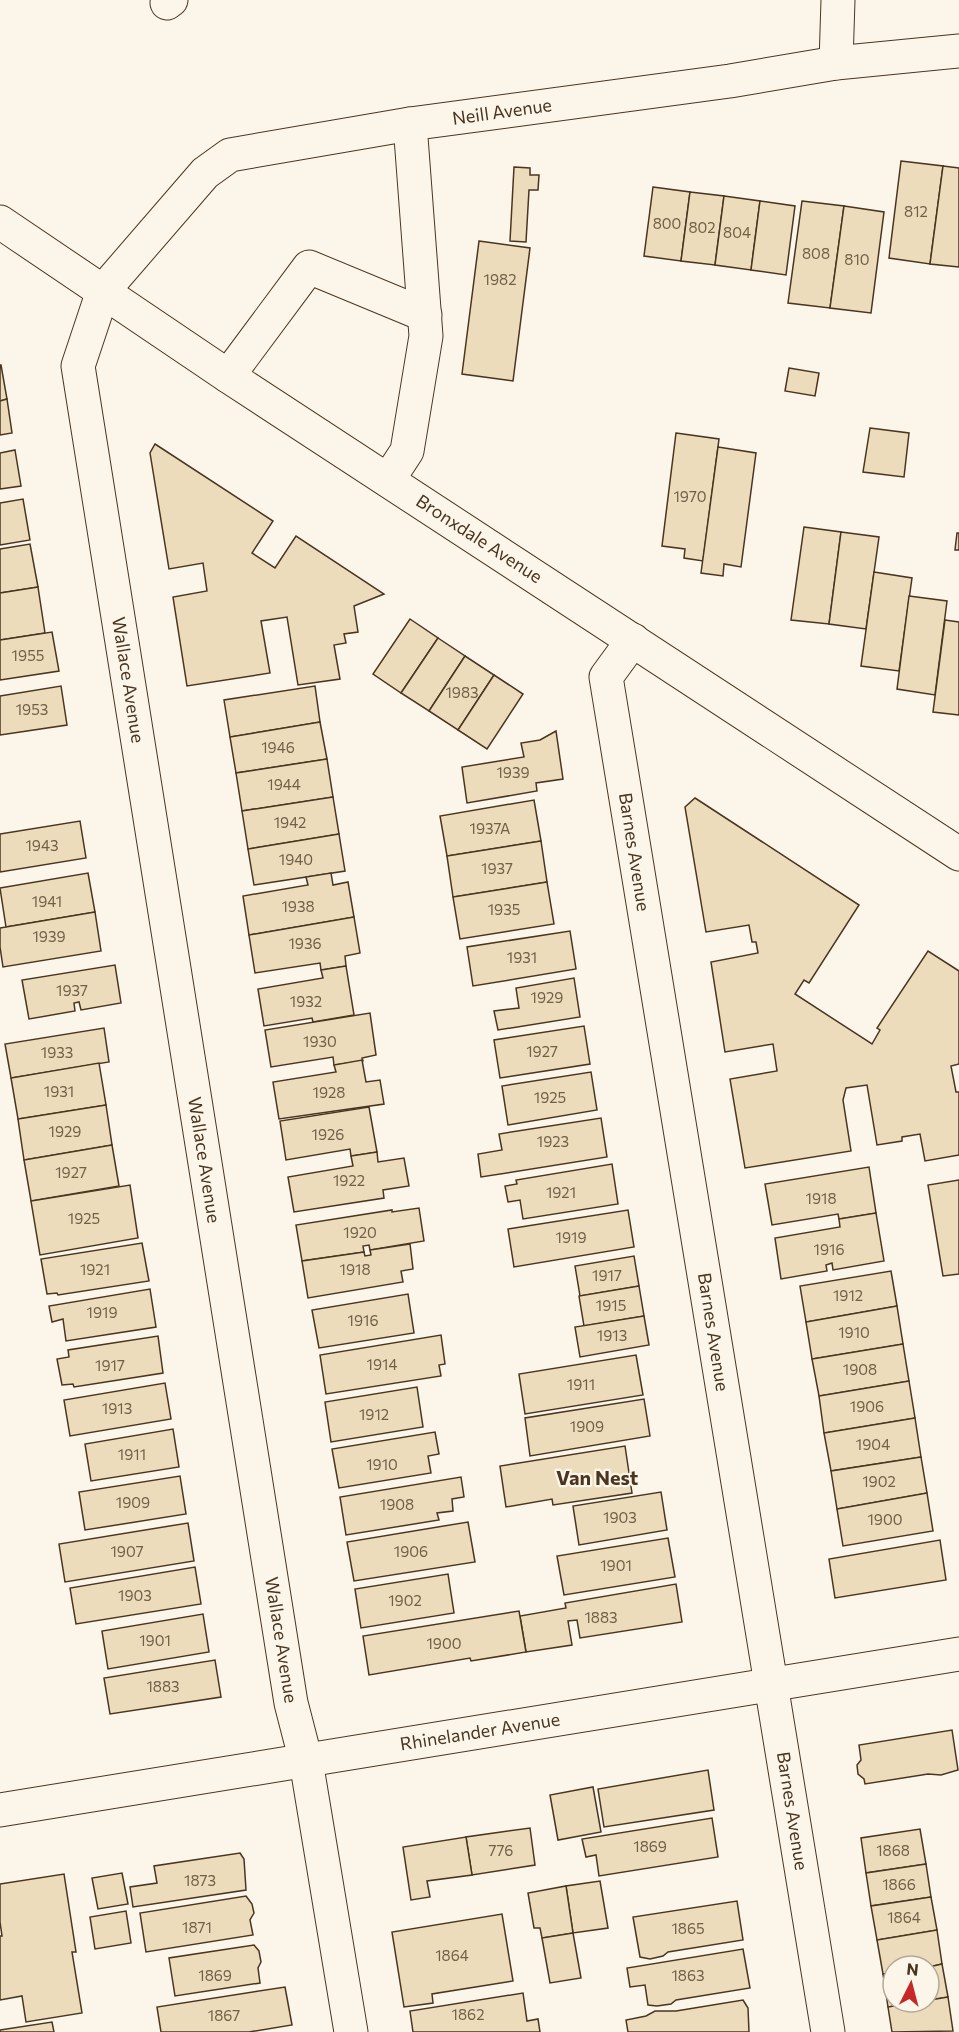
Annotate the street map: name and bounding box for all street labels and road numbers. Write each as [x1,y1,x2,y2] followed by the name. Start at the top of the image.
[451,93,553,129] street label: Neill Avenue
[412,489,547,587] street label: Bronxdale Avenue
[108,615,150,744] street label: Wallace Avenue
[615,791,655,913] street label: Barnes Avenue
[184,1095,226,1224] street label: Wallace Avenue
[694,1271,734,1393] street label: Barnes Avenue
[261,1575,303,1704] street label: Wallace Avenue
[398,1708,561,1755] street label: Rhinelander Avenue
[773,1750,813,1872] street label: Barnes Avenue

